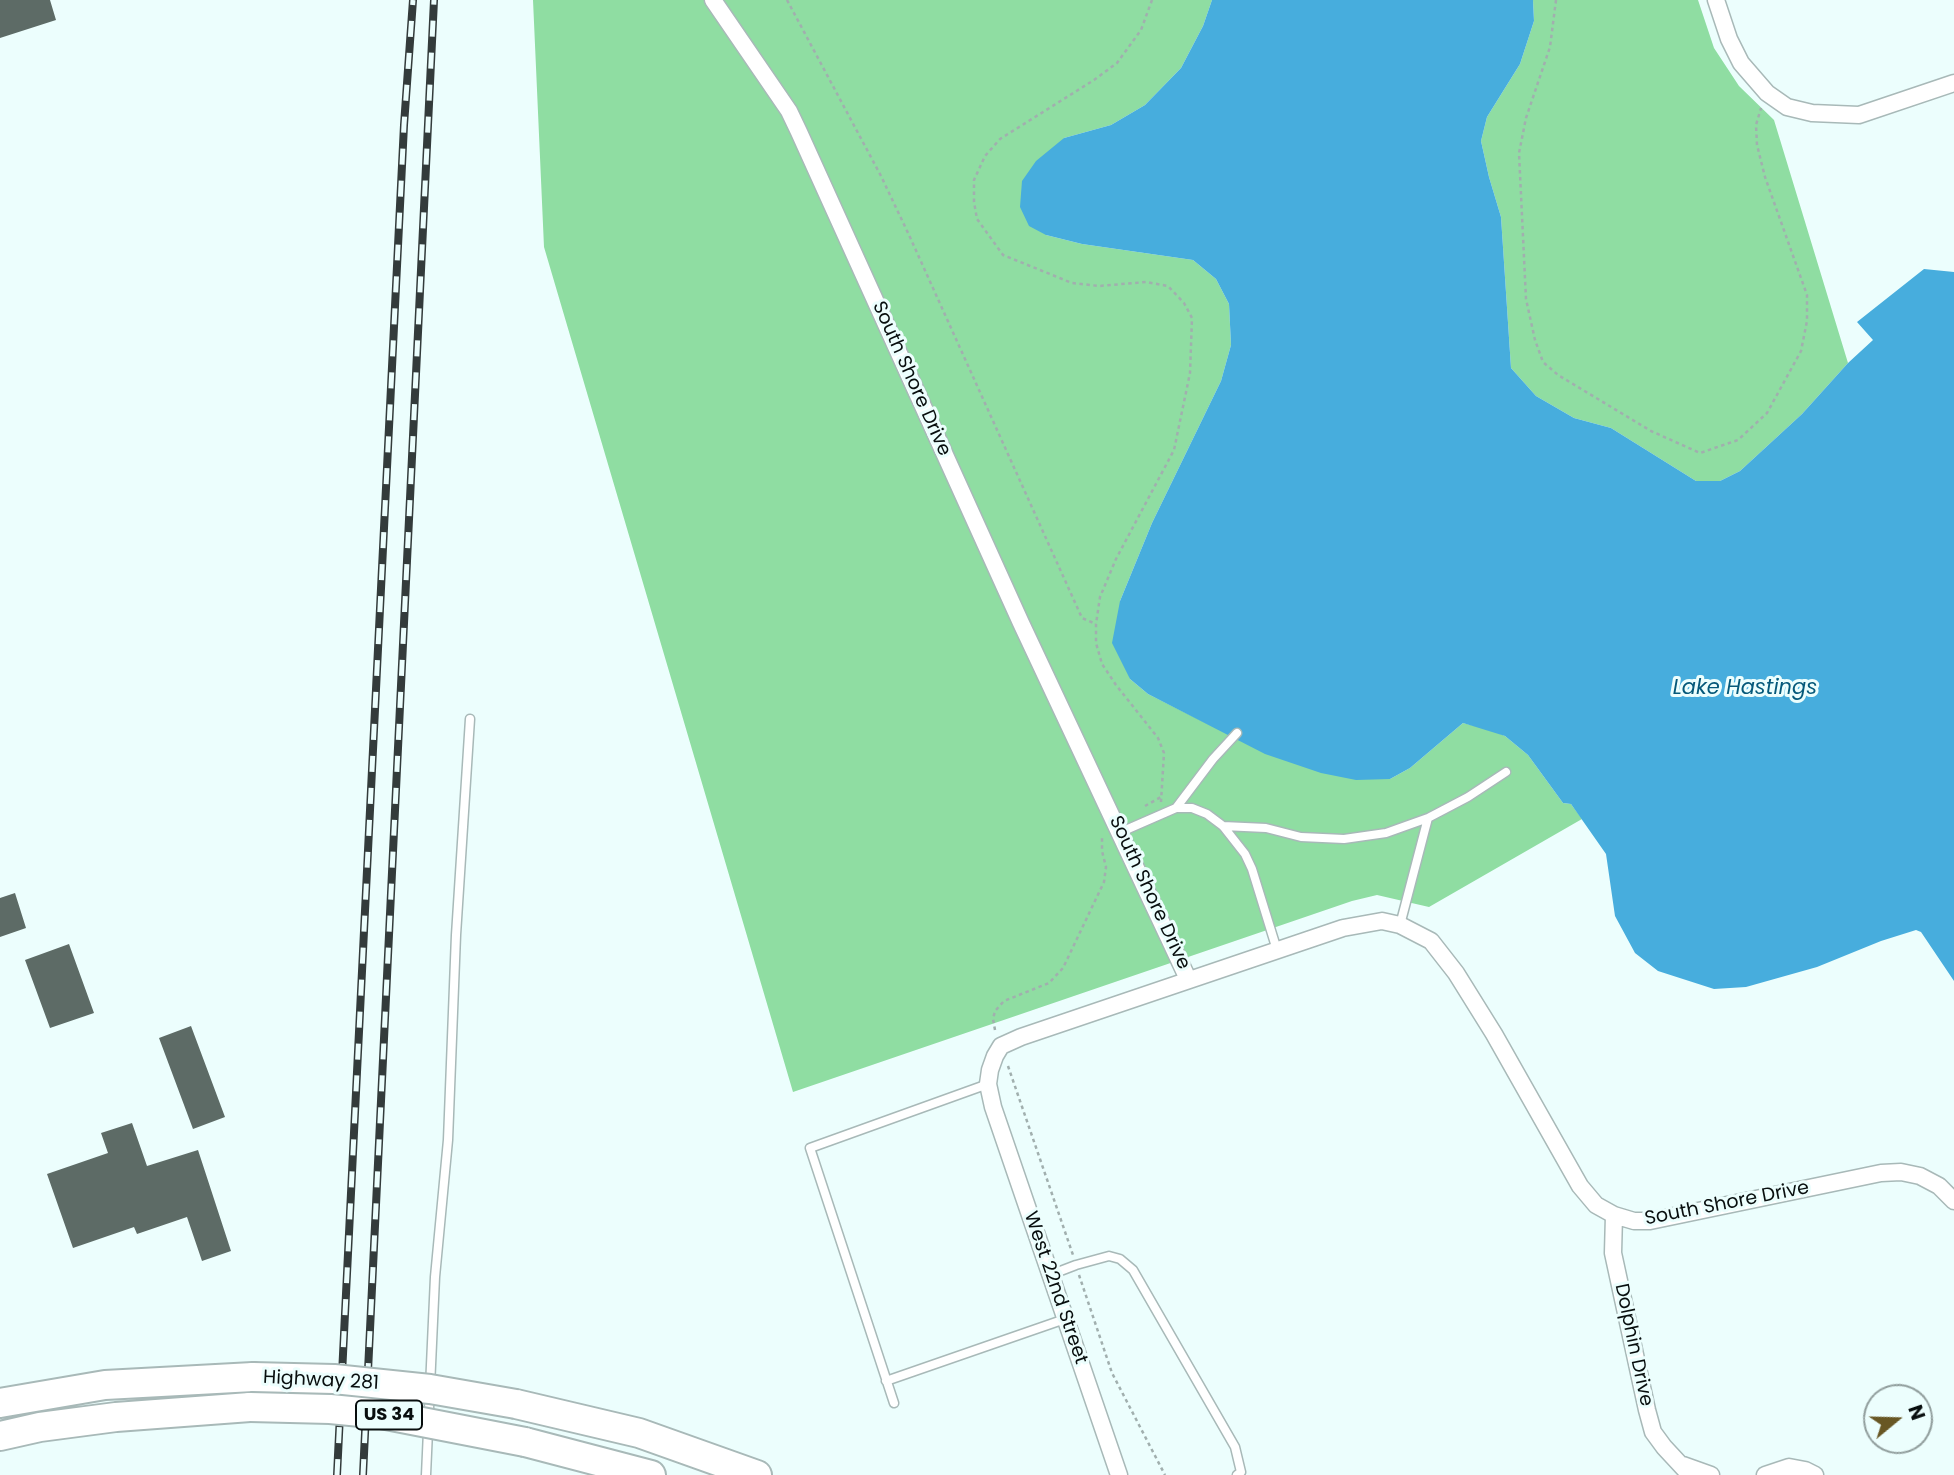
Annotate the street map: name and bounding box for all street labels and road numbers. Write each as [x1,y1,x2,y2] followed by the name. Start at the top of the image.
[867,298,955,460] street label: South Shore Drive
[1103,813,1195,973] street label: South Shore Drive
[1643,1177,1811,1231] street label: South Shore Drive
[1018,1209,1092,1367] street label: West 22nd Street
[1609,1282,1657,1408] street label: Dolphin Drive
[262,1367,380,1395] street label: Highway 281
[356,1400,422,1430] road number: US 34

